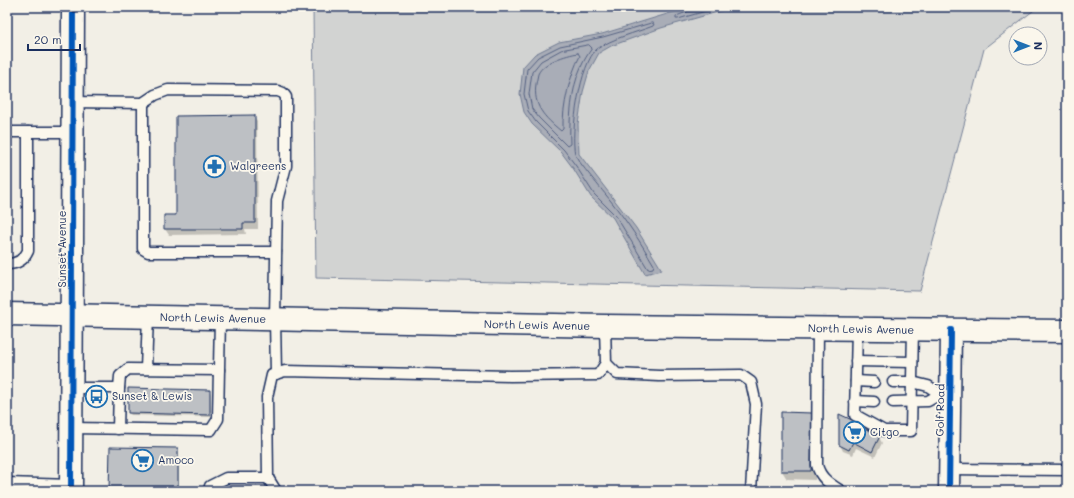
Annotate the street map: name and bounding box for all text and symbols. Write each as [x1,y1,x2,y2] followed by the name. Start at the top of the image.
[28,26,80,52] scale bar
[1008,26,1048,66] north arrow
[34,31,62,47] text: 20 m
[1031,42,1046,50] text: N
[202,153,228,179] pharmacy icon: Walgreens
[230,158,286,173] place label: Walgreens
[54,210,69,287] street label: Sunset Avenue
[160,309,266,326] street label: North Lewis Avenue
[484,316,590,333] street label: North Lewis Avenue
[808,320,914,337] street label: North Lewis Avenue
[83,383,109,409] bus stop icon: Sunset & Lewis
[932,384,947,436] street label: Golf Road
[112,388,192,403] place label: Sunset & Lewis
[842,419,868,445] supermarket icon: Citgo
[870,424,899,439] place label: Citgo
[130,447,156,473] supermarket icon: Amoco
[158,452,194,467] place label: Amoco

